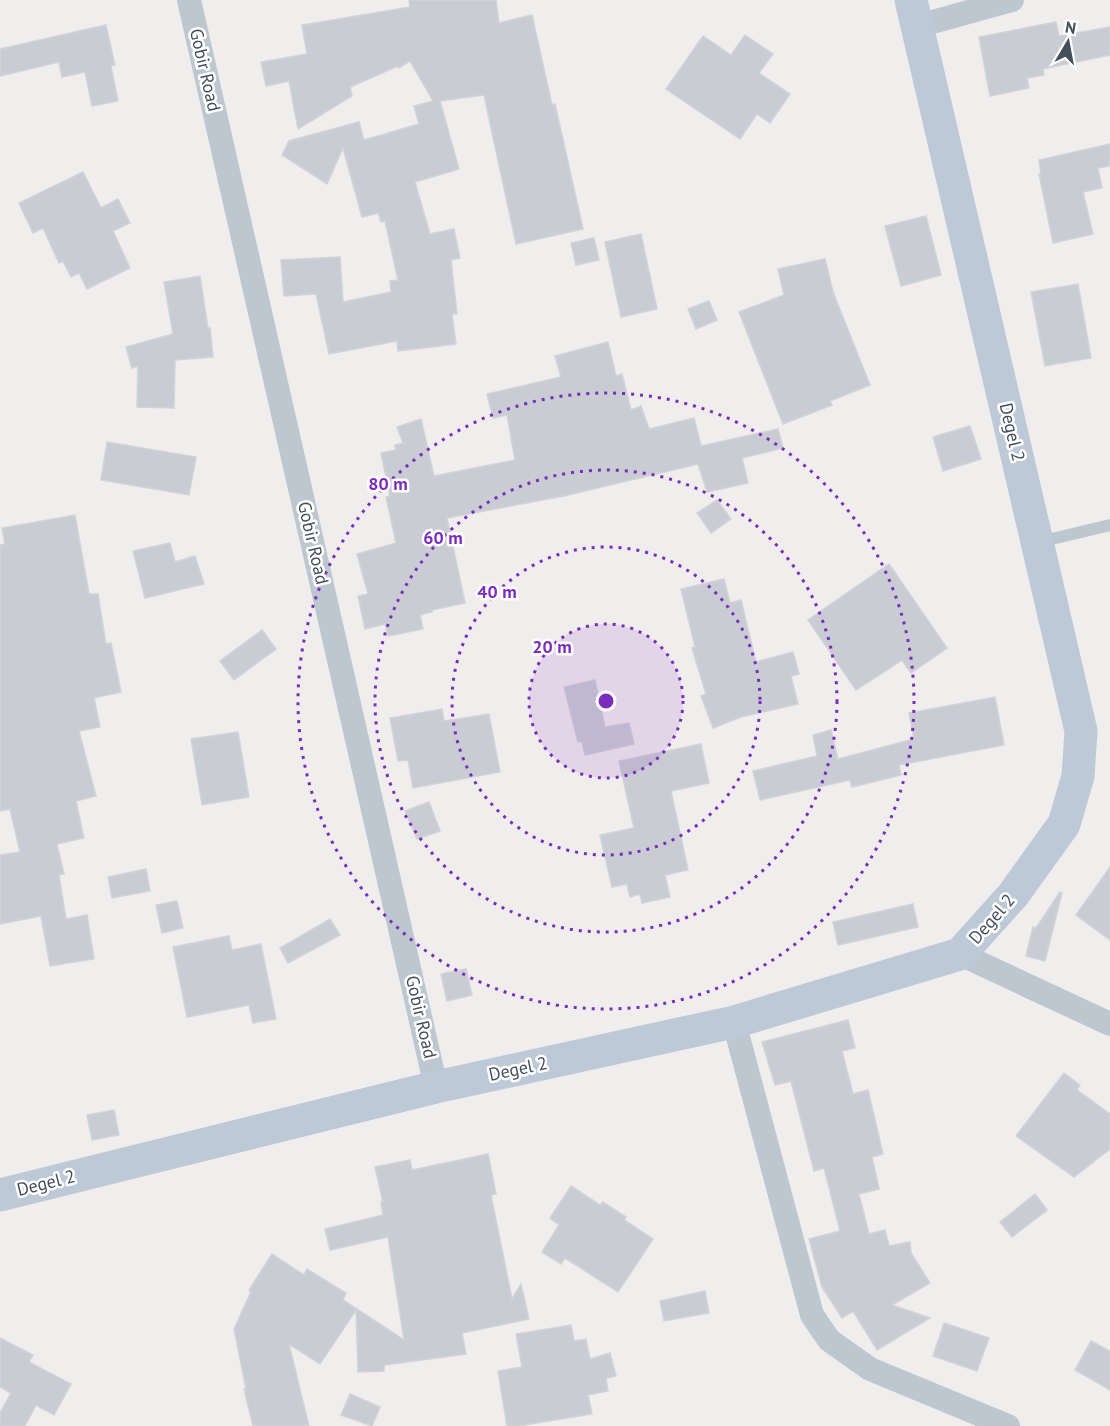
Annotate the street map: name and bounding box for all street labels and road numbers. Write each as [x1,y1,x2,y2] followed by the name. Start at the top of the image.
[185,26,226,114] street label: Gobir Road
[995,400,1030,463] street label: Degel 2
[293,499,334,587] street label: Gobir Road
[963,889,1020,949] street label: Degel 2
[401,973,442,1061] street label: Gobir Road
[486,1051,549,1086] street label: Degel 2
[14,1164,77,1201] street label: Degel 2

